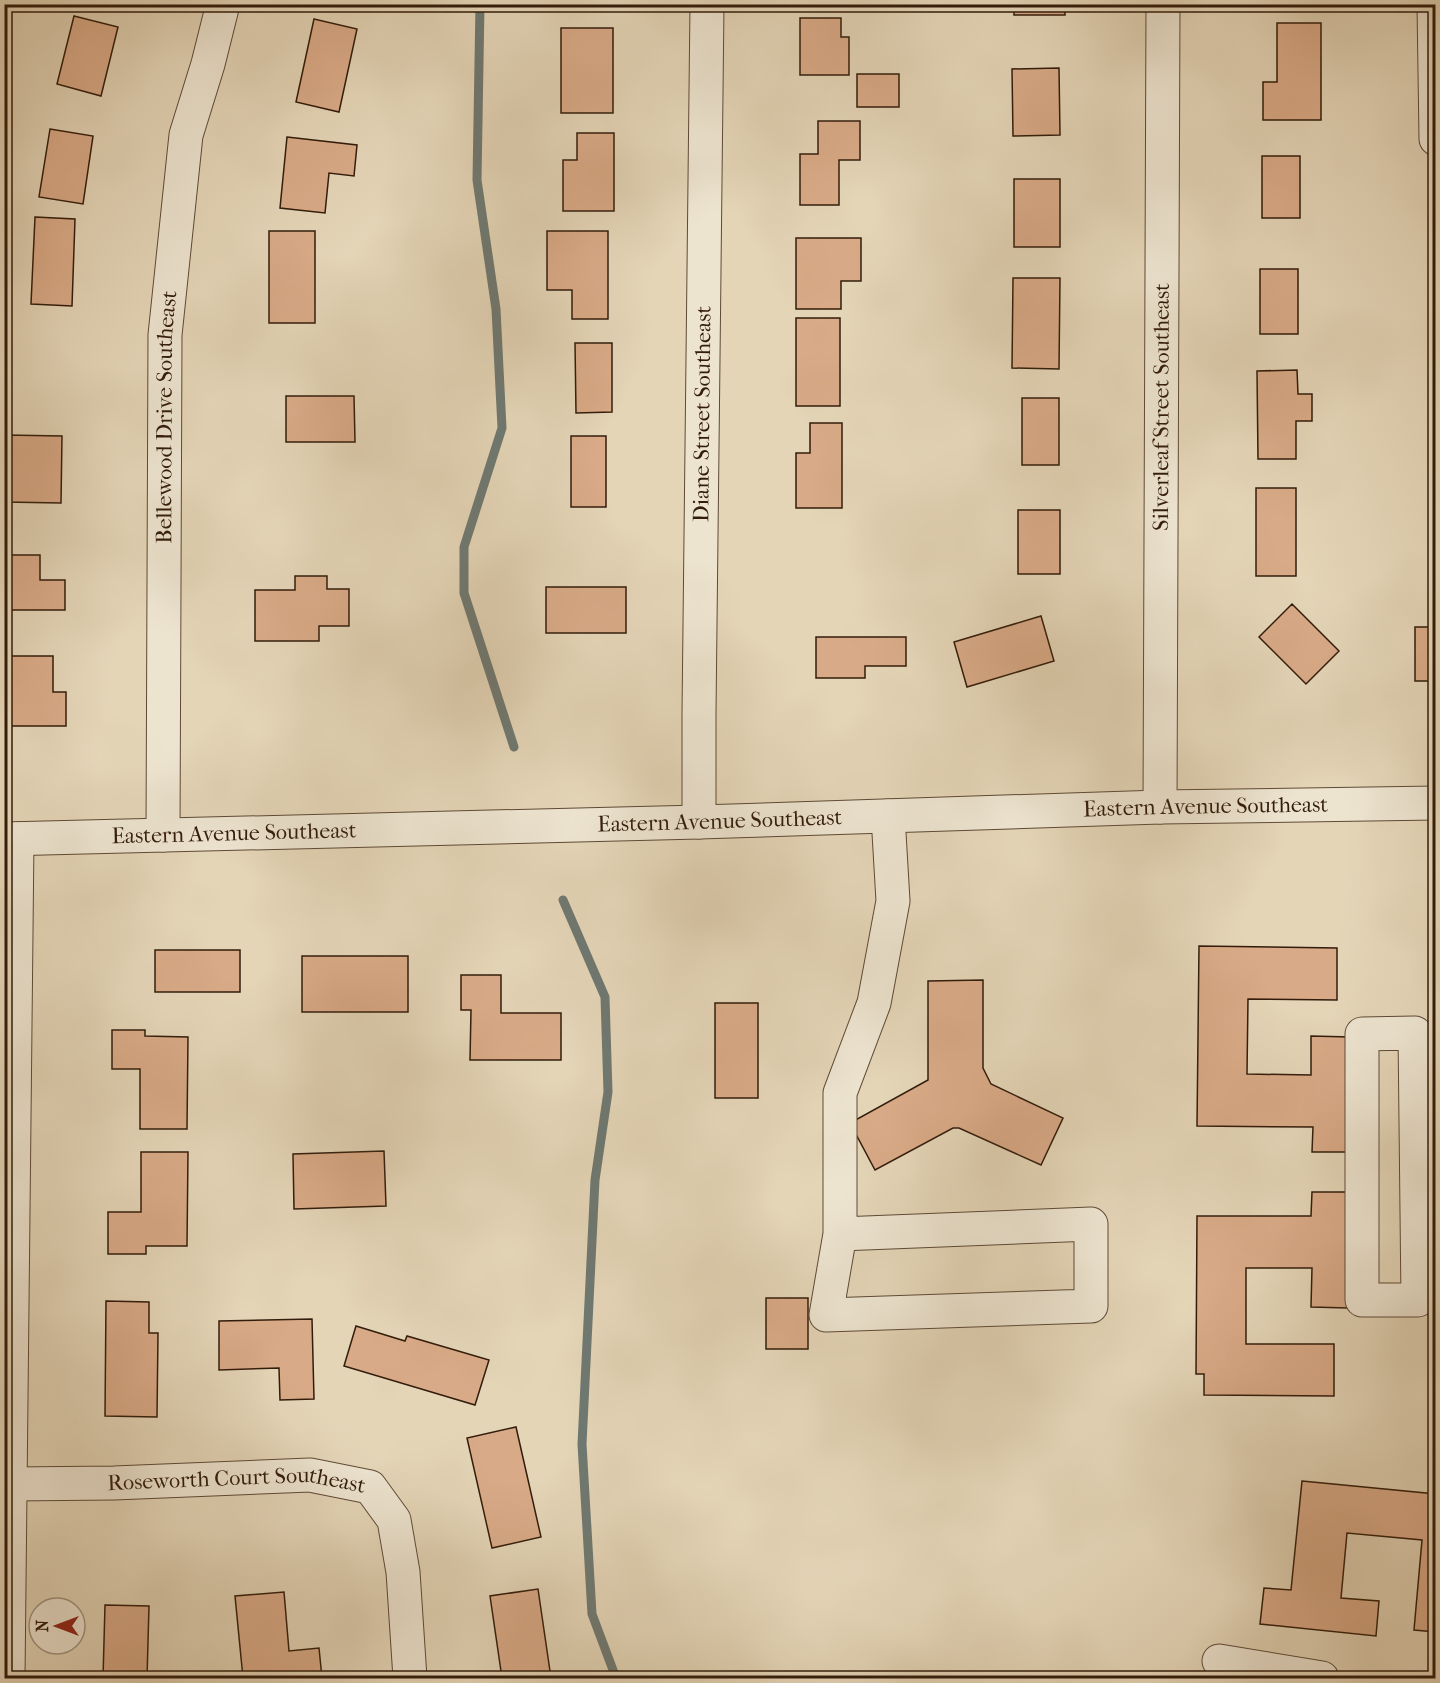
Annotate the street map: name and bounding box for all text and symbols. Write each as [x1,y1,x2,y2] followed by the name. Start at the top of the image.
[1148,283,1175,531] street label: Silverleaf Street Southeast
[151,289,183,544] street label: Bellewood Drive Southeast
[688,306,717,522] street label: Diane Street Southeast
[1083,792,1328,822] street label: Eastern Avenue Southeast
[597,804,843,837] street label: Eastern Avenue Southeast
[111,817,357,849] street label: Eastern Avenue Southeast
[107,1462,368,1499] street label: Roseworth Court Southeast
[27,1596,87,1656] north arrow
[33,1619,52,1632] text: N

